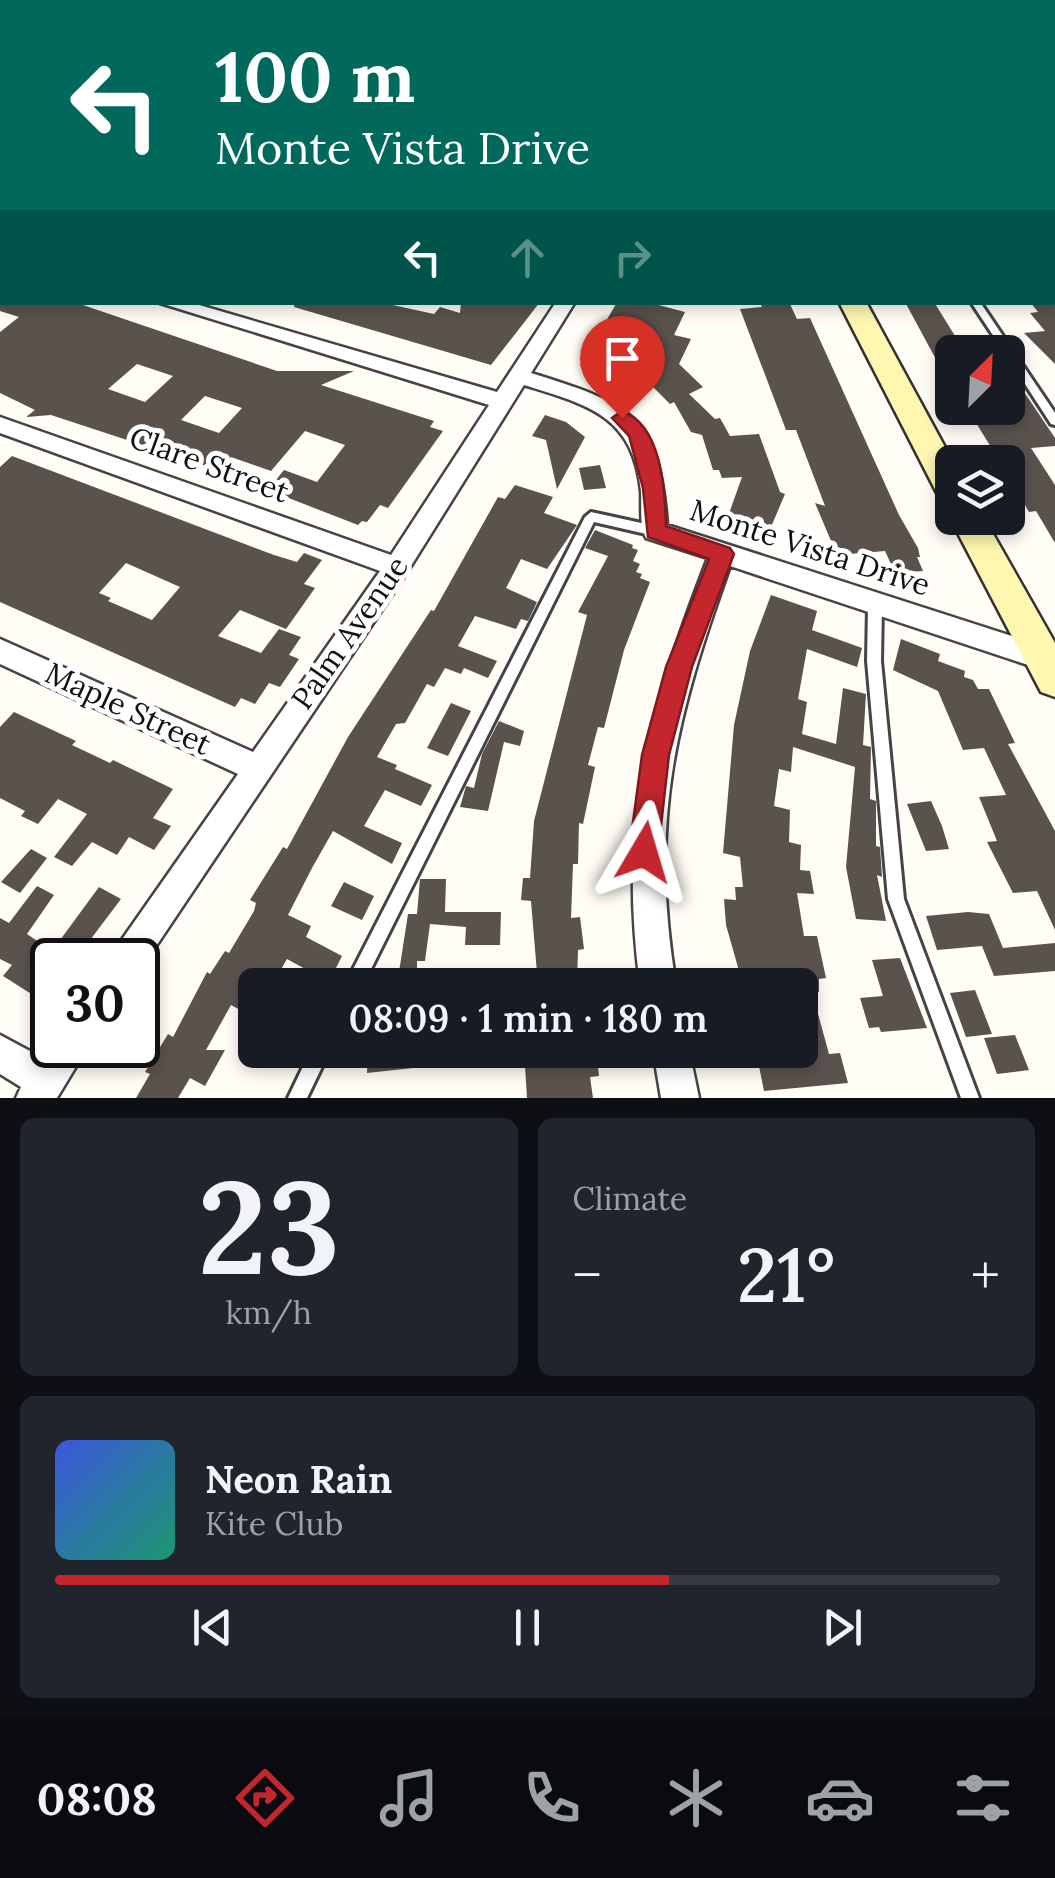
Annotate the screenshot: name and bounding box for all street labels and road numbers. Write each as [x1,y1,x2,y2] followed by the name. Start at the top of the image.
[125,418,294,511] street label: Clare Street
[686,490,935,604] street label: Monte Vista Drive
[283,549,416,716] street label: Palm Avenue
[40,653,218,763] street label: Maple Street

